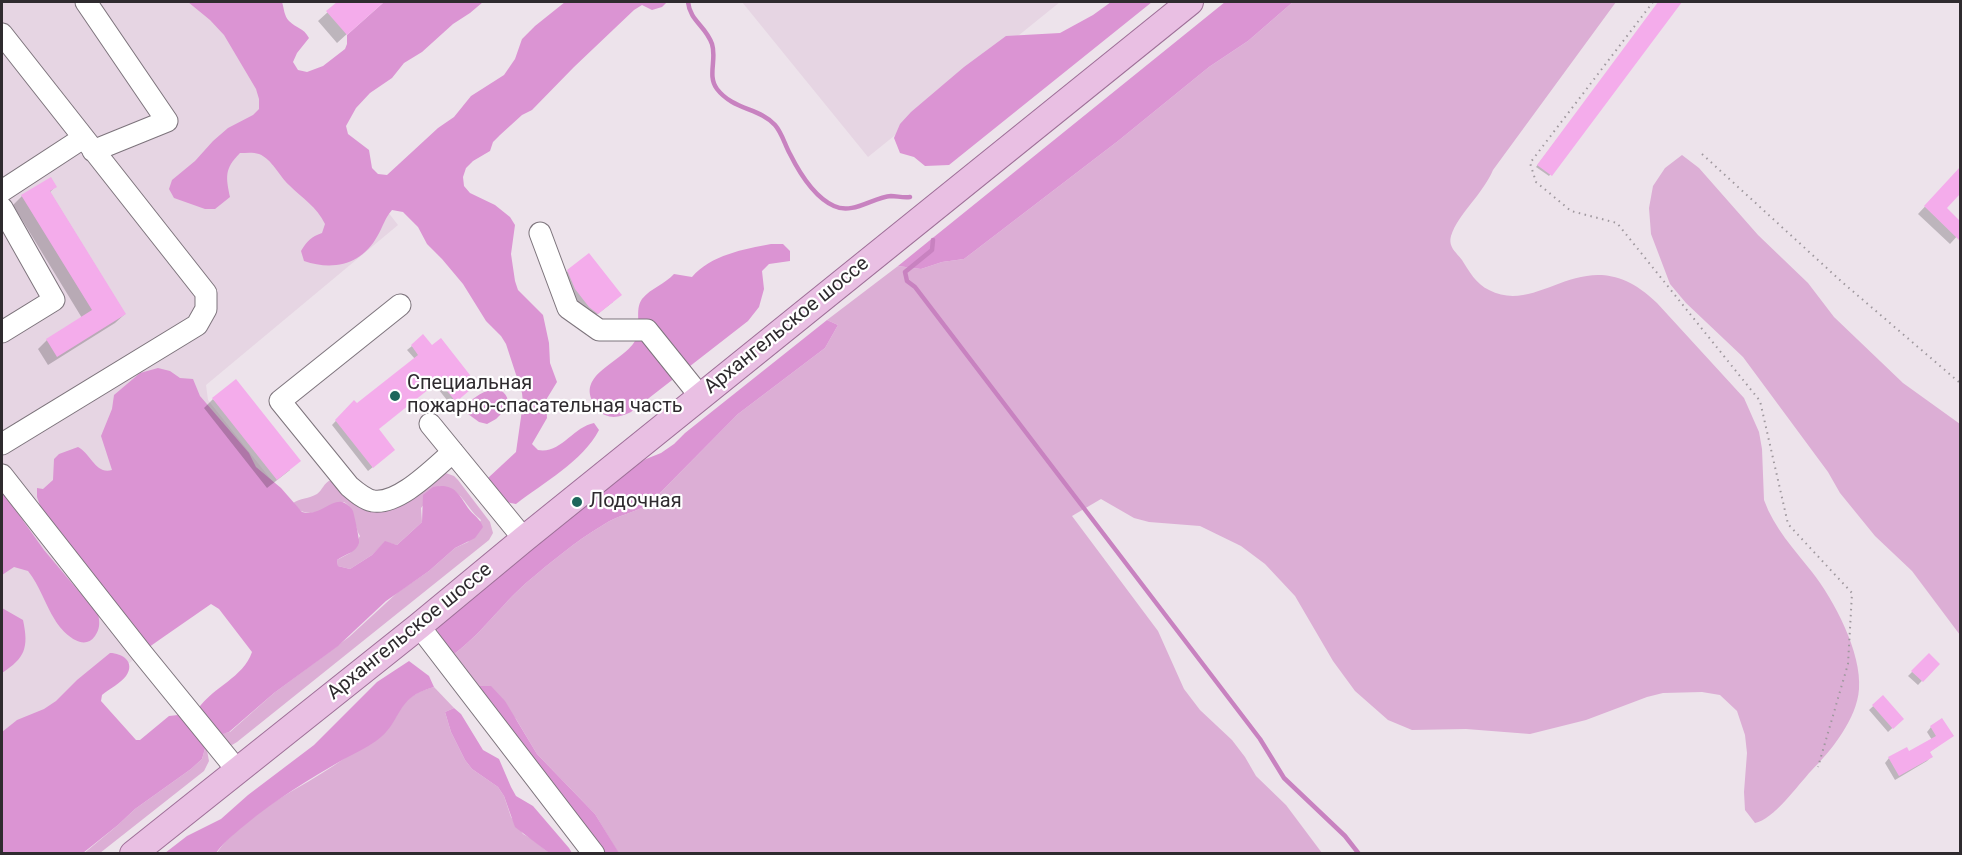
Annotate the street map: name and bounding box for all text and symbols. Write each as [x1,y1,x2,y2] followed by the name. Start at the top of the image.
[700,252,874,400] street label: Архангельское шоссе
[407,372,683,419] place label: Специальная пожарно-спасательная часть
[388,389,402,403] marker: Специальная пожарно-спасательная часть
[589,490,682,514] place label: Лодочная
[570,495,584,509] marker: Лодочная
[323,558,497,706] street label: Архангельское шоссе

